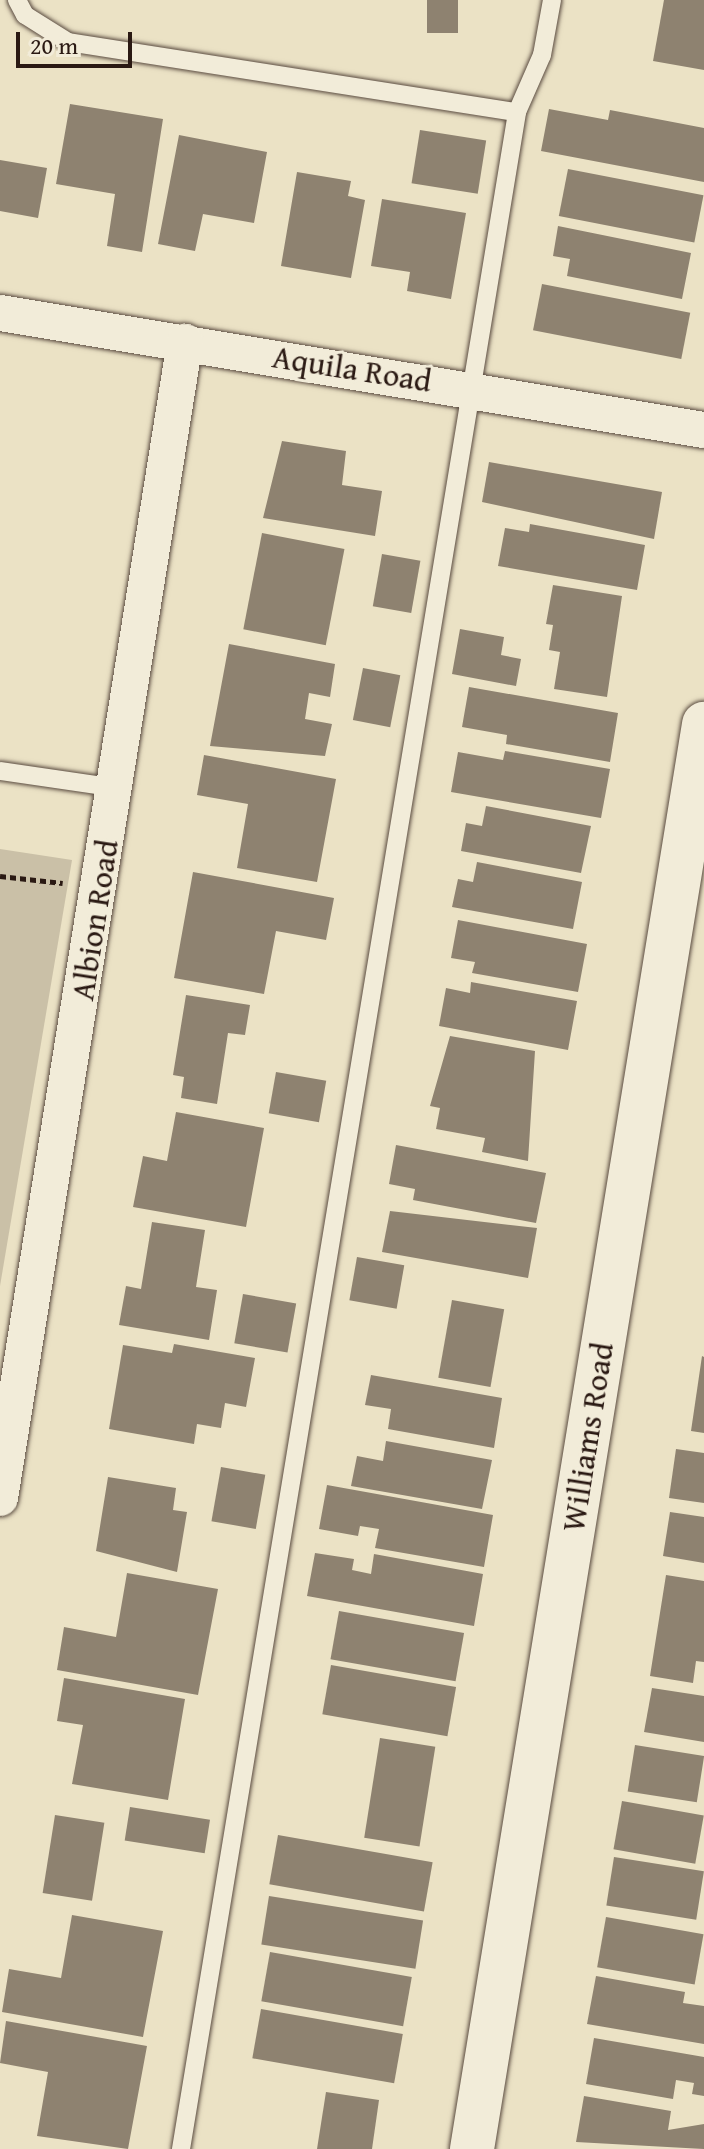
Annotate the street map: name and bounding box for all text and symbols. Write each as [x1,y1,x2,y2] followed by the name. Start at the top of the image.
[20,16,136,66] scale bar
[30,28,78,63] text: 20 m
[270,337,434,401] street label: Aquila Road
[63,837,127,1003] street label: Albion Road
[554,1340,622,1534] street label: Williams Road

